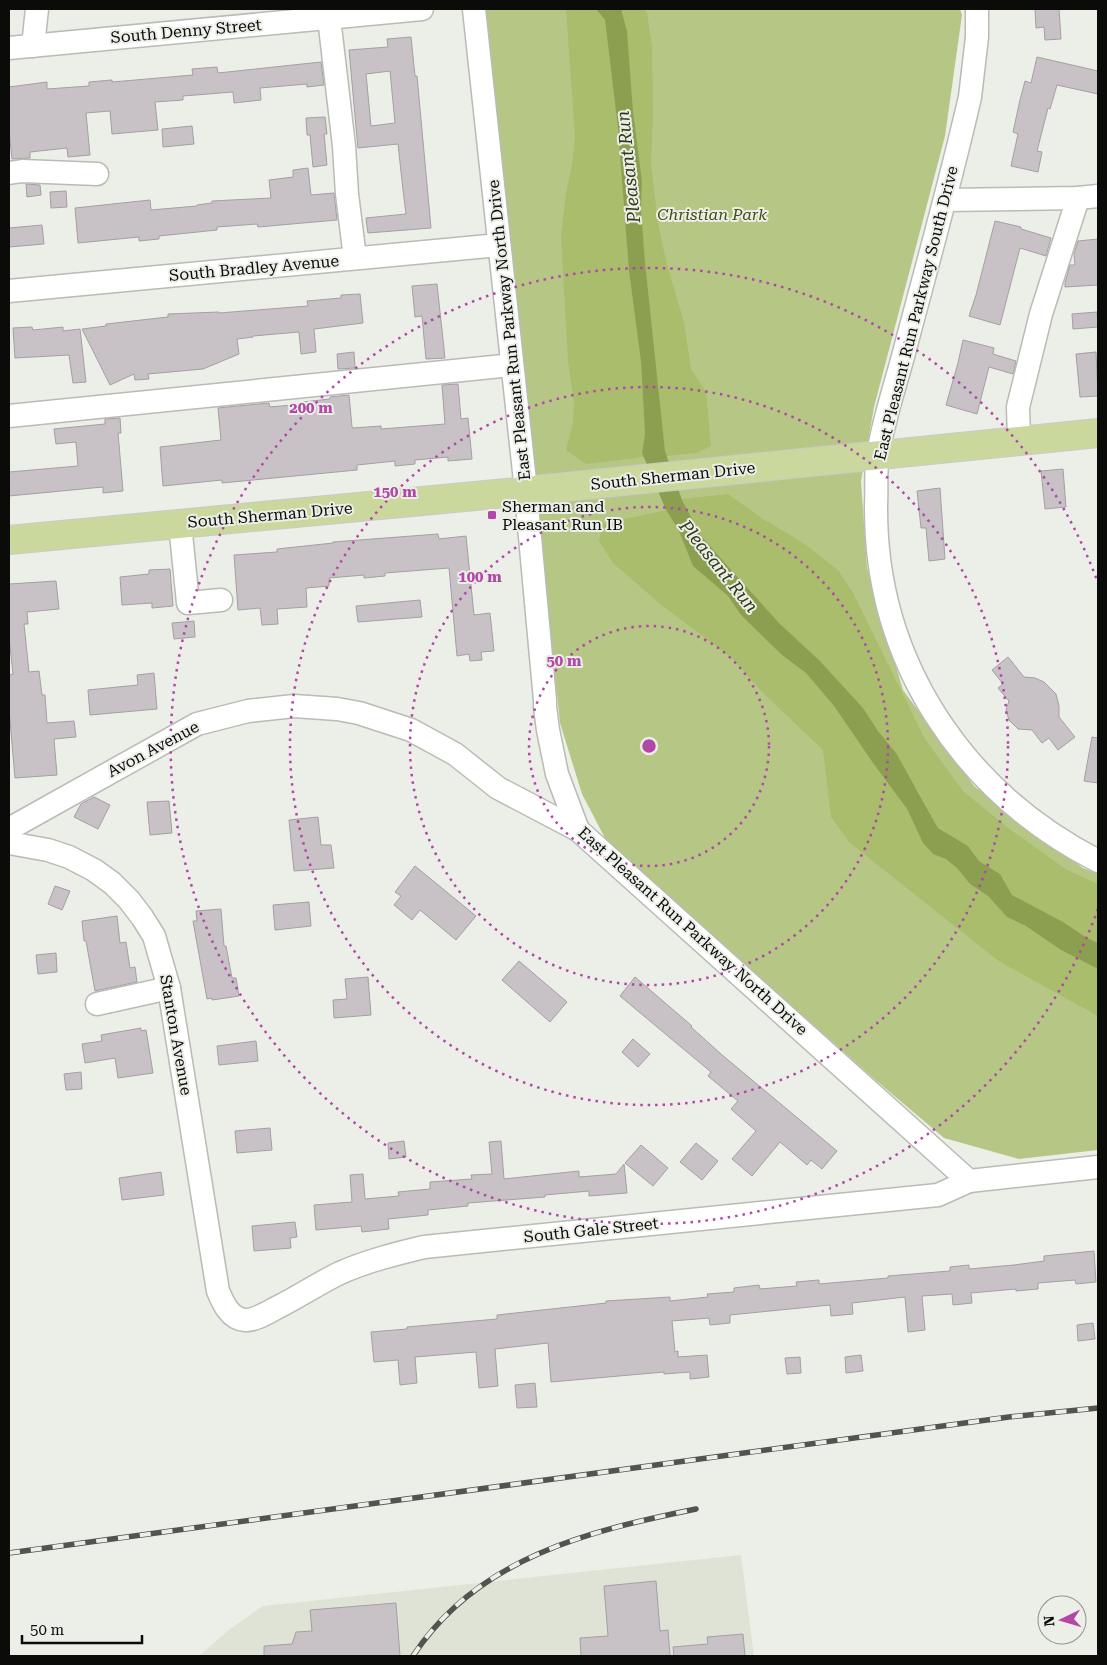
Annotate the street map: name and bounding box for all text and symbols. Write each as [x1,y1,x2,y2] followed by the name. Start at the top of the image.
[110,15,262,47] street label: South Denny Street
[612,110,644,225] water label: Pleasant Run
[870,164,962,462] street label: East Pleasant Run Parkway South Drive
[484,179,534,481] street label: East Pleasant Run Parkway North Drive
[657,205,767,224] park label: Christian Park
[168,251,340,285] street label: South Bradley Avenue
[289,399,333,417] text: 200 m
[590,458,756,494] street label: South Sherman Drive
[373,483,417,501] text: 150 m
[502,497,623,534] place label: Sherman and Pleasant Run IB
[187,498,353,532] street label: South Sherman Drive
[486,509,498,521] marker: Sherman and Pleasant Run IB
[675,515,763,617] water label: Pleasant Run
[458,568,502,586] text: 100 m
[546,652,582,670] text: 50 m
[104,717,202,781] street label: Avon Avenue
[640,737,658,755] centre of rings
[574,823,812,1039] street label: East Pleasant Run Parkway North Drive
[156,973,196,1097] street label: Stanton Avenue
[523,1213,659,1247] street label: South Gale Street
[1037,1595,1087,1645] north arrow
[22,1612,142,1644] scale bar
[1041,1615,1057,1627] text: N
[30,1621,65,1639] text: 50 m

